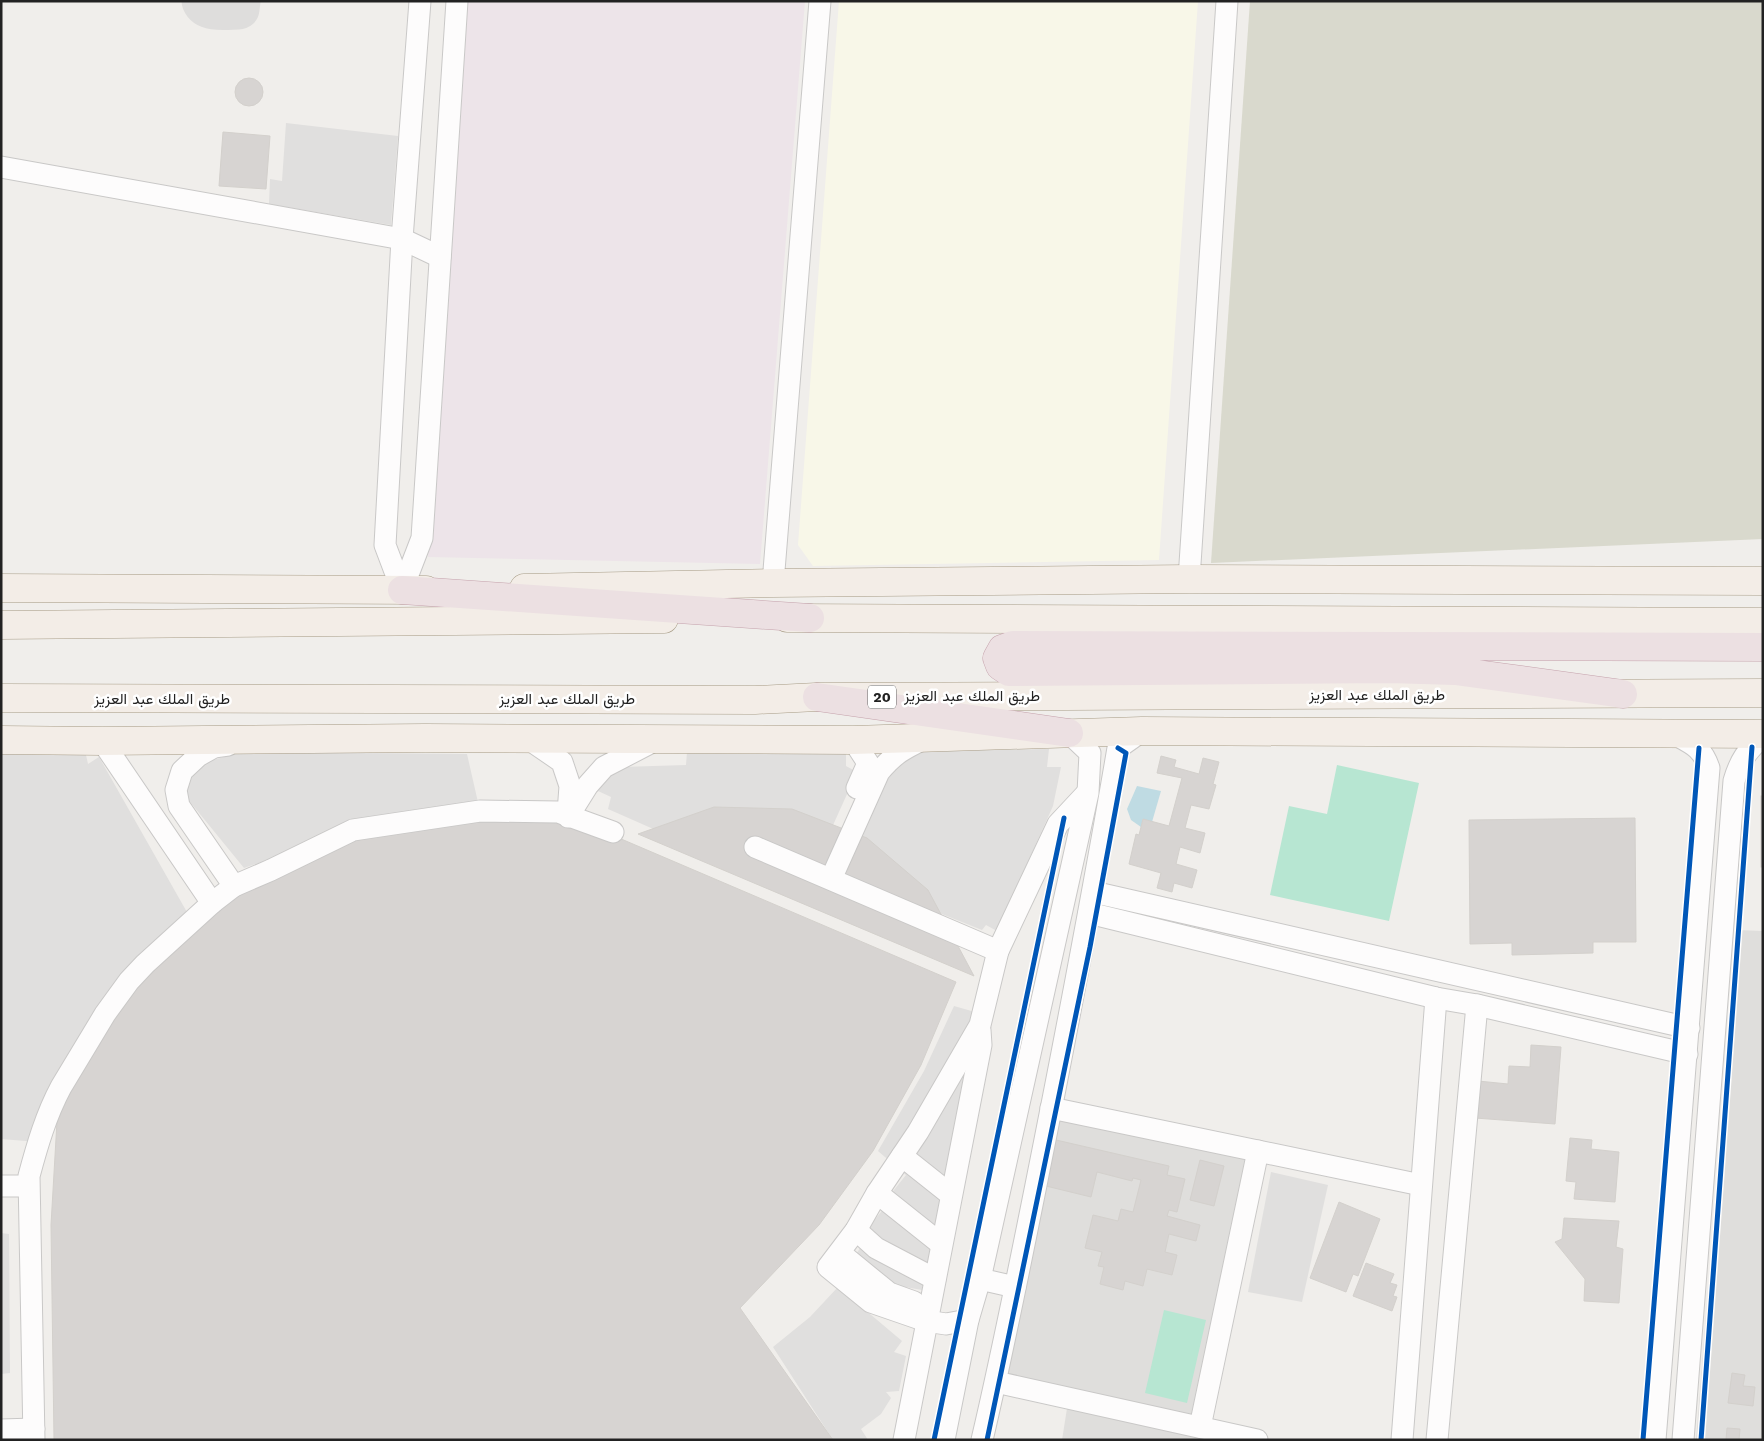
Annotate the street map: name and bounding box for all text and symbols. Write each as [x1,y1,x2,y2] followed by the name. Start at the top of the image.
[868,686,896,709] road number: 20
[1308,686,1445,705] street label: طريق الملك عبد العزيز
[903,687,1040,706] street label: طريق الملك عبد العزيز
[93,690,230,709] street label: طريق الملك عبد العزيز
[498,690,635,709] street label: طريق الملك عبد العزيز

